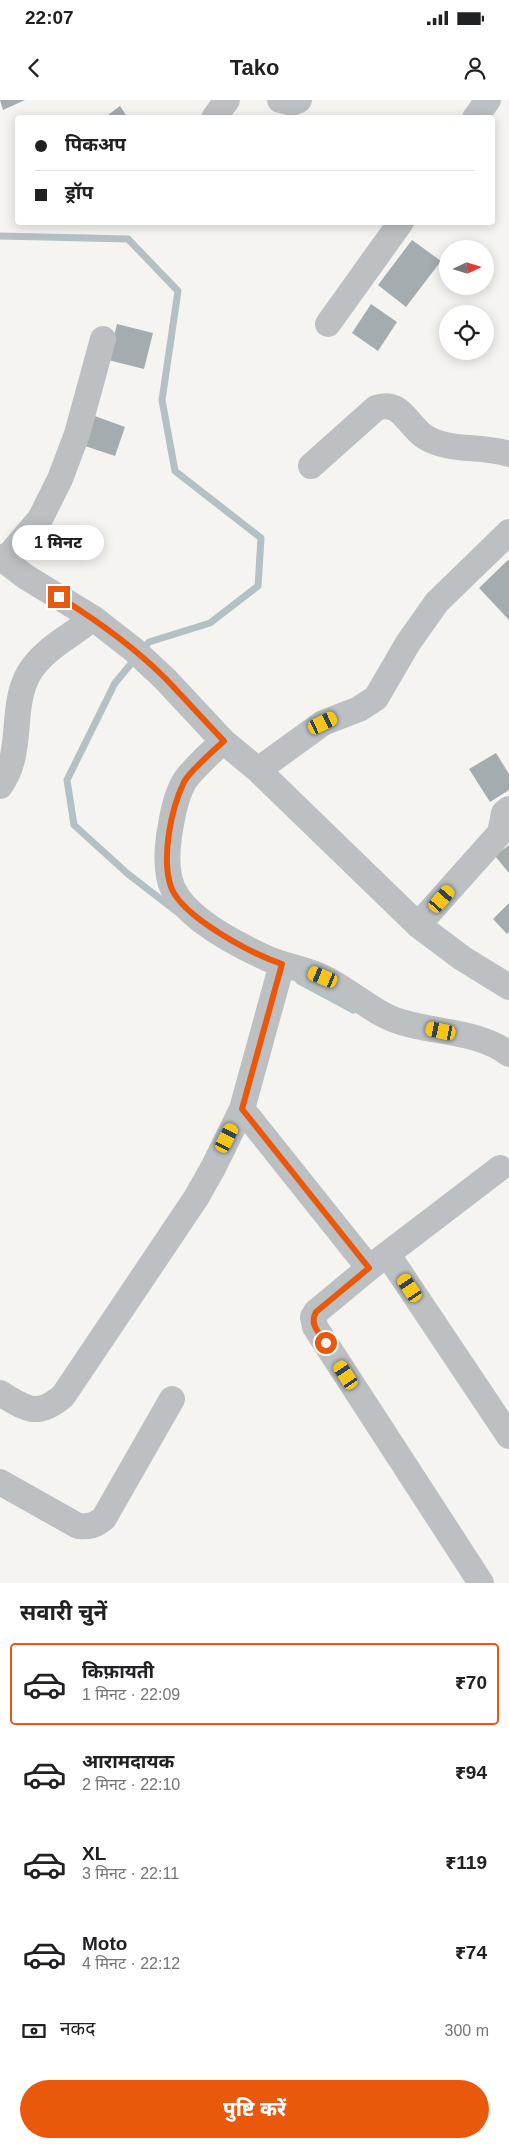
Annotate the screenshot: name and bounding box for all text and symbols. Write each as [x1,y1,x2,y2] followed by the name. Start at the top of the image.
[25,7,74,28] text: 22:07
[20,54,48,82] icon: back
[461,54,489,82] icon: person
[230,55,279,80] text: Tako
[65,134,126,155] text: पिकअप
[65,182,93,203] text: ड्रॉप
[439,240,494,295] north arrow
[439,240,494,360] map controls
[439,305,494,360] button: locate
[13,524,105,560] callout: 1 मिनट
[34,534,82,551] text: 1 मिनट
[48,586,70,608] route end
[306,710,339,736] car
[426,883,457,915] car
[306,964,339,990] car
[424,1021,457,1041] car
[213,1121,240,1155] car
[395,1271,424,1305] car
[315,1332,337,1354] route start
[331,1358,360,1392] car
[20,1600,107,1625] text: सवारी चुनें
[82,1661,154,1682] text: किफ़ायती
[22,1662,67,1707] icon: car
[455,1672,487,1693] text: ₹70
[82,1686,180,1703] text: 1 मिनट · 22:09
[82,1751,174,1772] text: आरामदायक
[22,1752,67,1797] icon: car
[455,1762,487,1783] text: ₹94
[82,1776,180,1793] text: 2 मिनट · 22:10
[22,1842,67,1887] icon: car
[82,1843,106,1864] text: XL
[445,1852,487,1873] text: ₹119
[82,1865,179,1882] text: 3 मिनट · 22:11
[22,1932,67,1977] icon: car
[82,1933,127,1954] text: Moto
[455,1942,487,1963] text: ₹74
[82,1955,180,1972] text: 4 मिनट · 22:12
[20,2017,48,2045] icon: cash
[60,2018,95,2039] text: नकद
[445,2022,489,2039] text: 300 m
[20,2080,489,2138] button: पुष्टि करें

